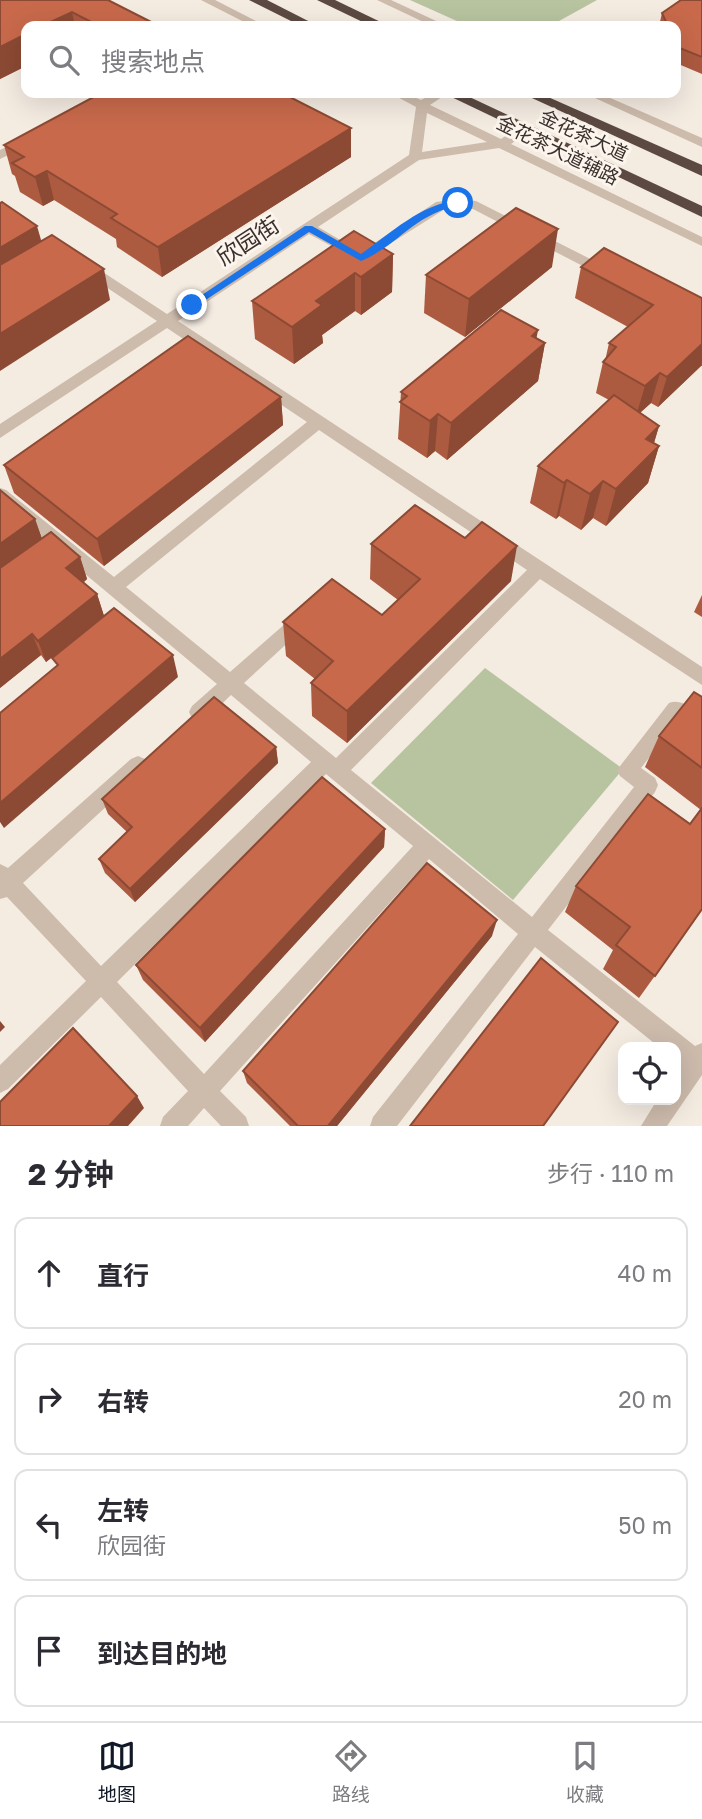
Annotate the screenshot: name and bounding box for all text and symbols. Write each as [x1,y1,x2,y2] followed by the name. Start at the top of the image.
[21,21,681,98] search box
[45,41,83,79] icon: search
[101,46,205,77] text: 搜索地点
[536,104,632,165] street label: 金花茶大道
[493,110,623,189] street label: 金花茶大道辅路
[442,187,473,218] route start
[211,210,284,271] street label: 欣园街
[176,289,207,320] route end
[618,1042,681,1105] map controls
[618,1042,681,1105] button: locate
[28,1156,114,1192] text: 2 分钟
[547,1159,674,1187] text: 步行 · 110 m
[30,1254,68,1292] icon: ahead
[618,1259,672,1287] text: 40 m
[97,1260,149,1291] text: 直行
[30,1380,68,1418] icon: right
[618,1385,672,1413] text: 20 m
[97,1386,149,1417] text: 右转
[97,1495,149,1526] text: 左转
[30,1506,68,1544] icon: left
[618,1511,672,1539] text: 50 m
[97,1531,166,1559] text: 欣园街
[30,1632,68,1670] icon: arrive
[97,1638,227,1669] text: 到达目的地
[98,1737,136,1806] tab: 地图
[332,1737,370,1806] tab: 路线
[566,1737,604,1806] tab: 收藏

